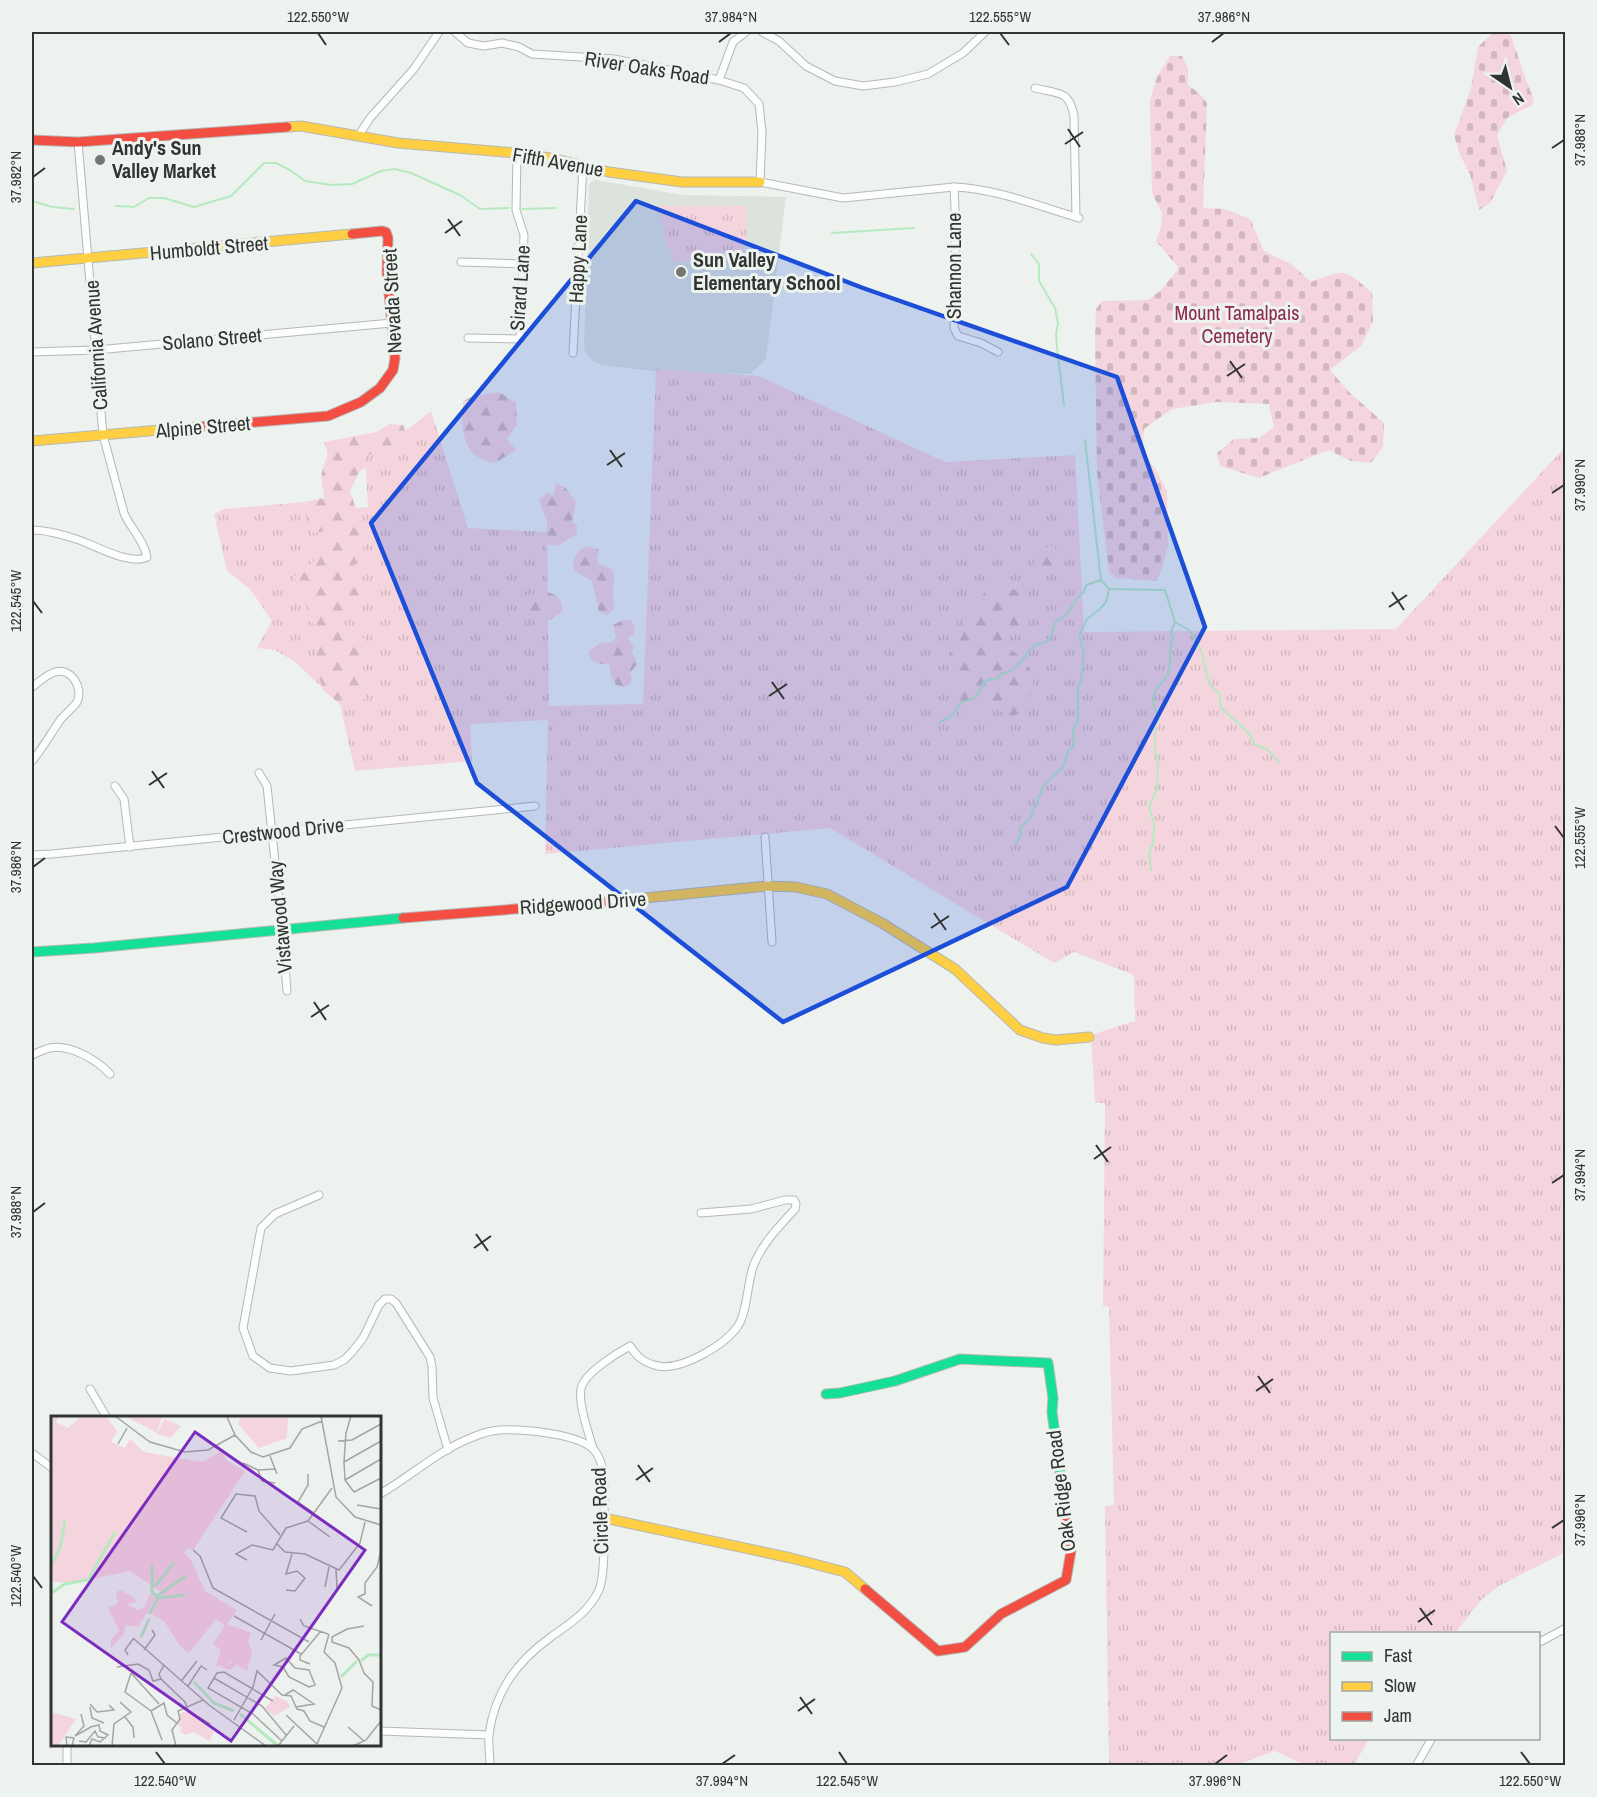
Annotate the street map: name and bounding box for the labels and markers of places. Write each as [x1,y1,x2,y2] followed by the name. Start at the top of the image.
[112,134,216,184] place label: Andy's Sun Valley Market
[93,153,107,167] marker: Andy's Sun Valley Market
[693,246,841,296] place label: Sun Valley Elementary School
[674,265,688,279] marker: Sun Valley Elementary School

